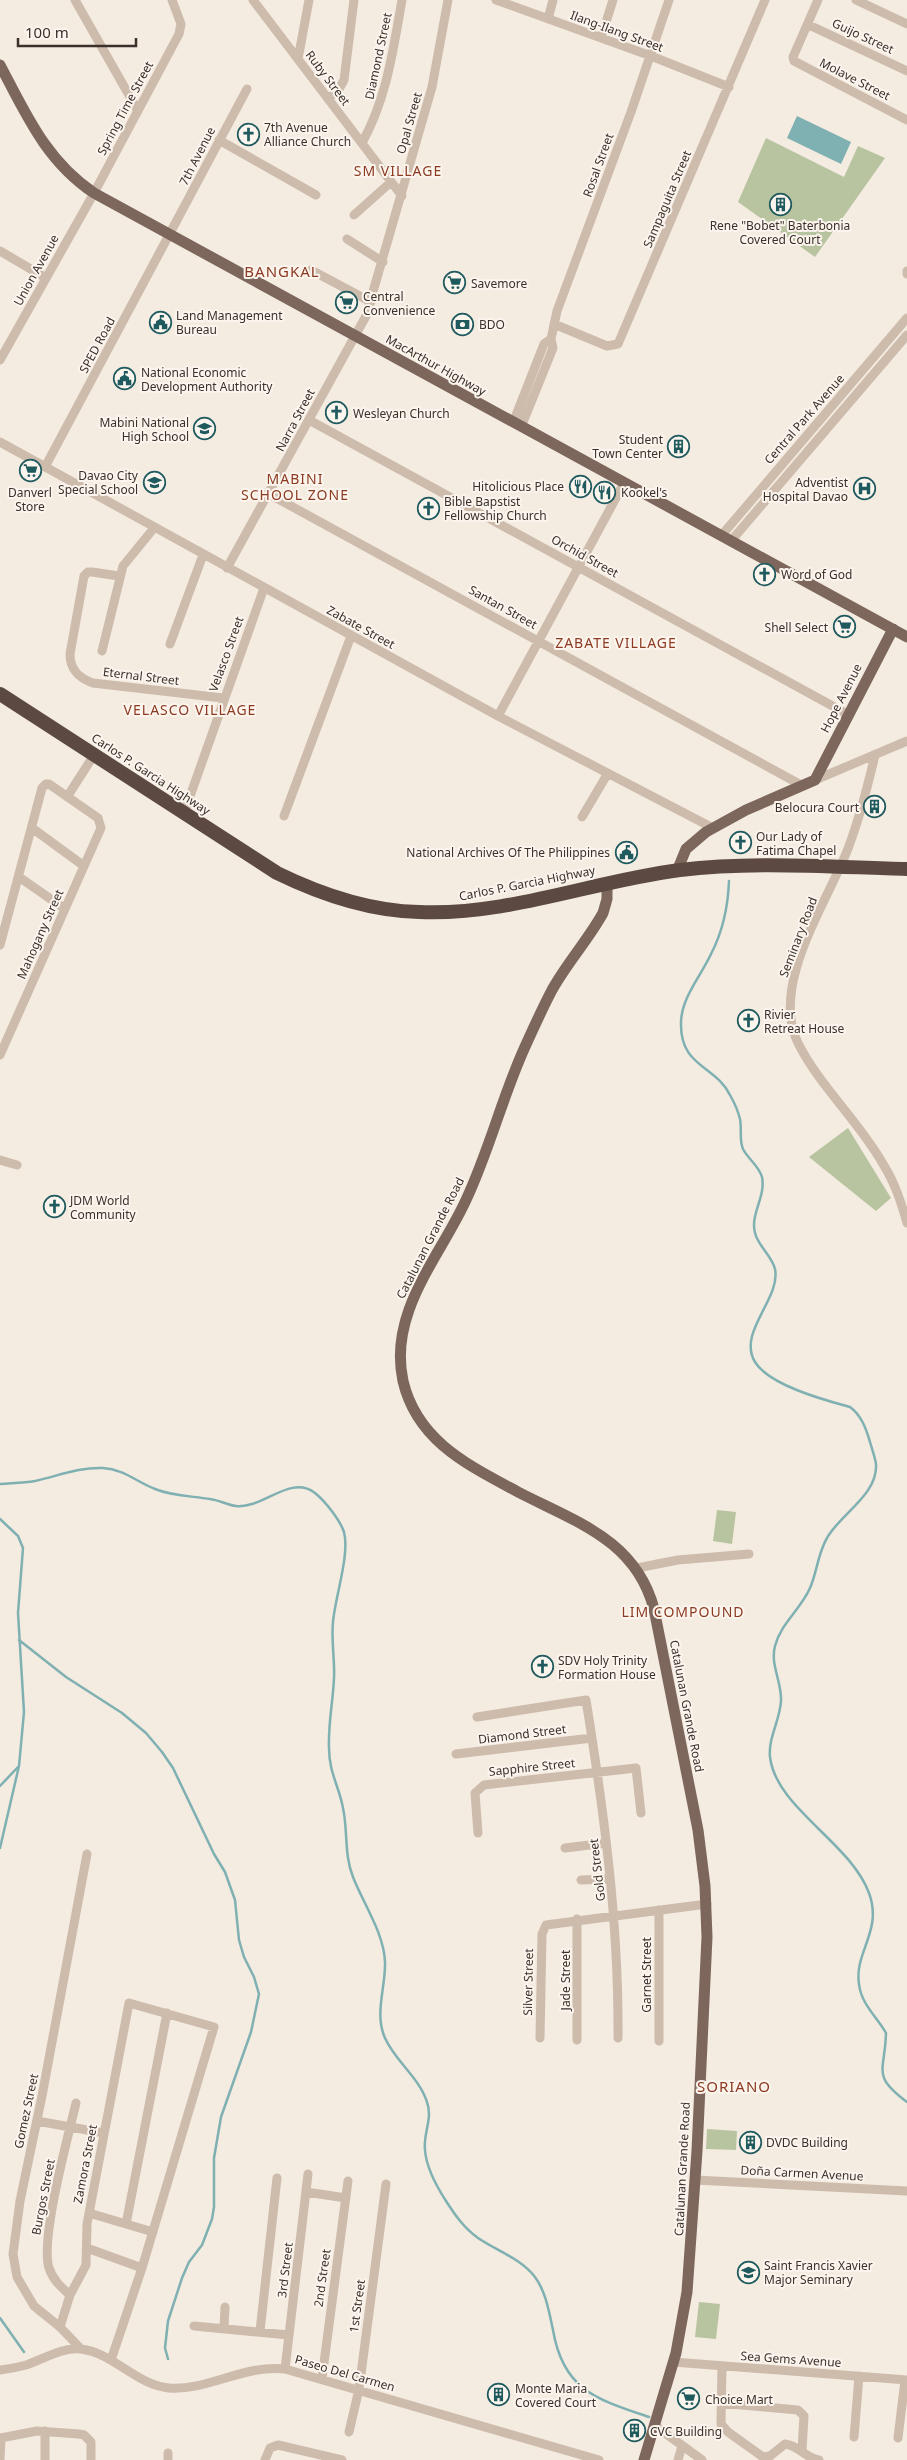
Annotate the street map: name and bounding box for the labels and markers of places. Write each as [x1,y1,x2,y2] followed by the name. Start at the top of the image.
[264,119,351,150] place label: 7th Avenue Alliance Church
[236,122,260,146] church icon: 7th Avenue Alliance Church
[768,192,792,216] building icon: Rene "Bobet" Baterbonia Covered Court
[710,217,850,248] place label: Rene "Bobet" Baterbonia Covered Court
[443,271,467,295] supermarket icon: Savemore
[471,275,527,292] place label: Savemore
[363,288,436,319] place label: Central Convenience
[335,291,359,315] supermarket icon: Central Convenience
[176,307,283,338] place label: Land Management Bureau
[148,310,172,334] public building icon: Land Management Bureau
[451,312,475,336] bank icon: BDO
[479,316,505,333] place label: BDO
[141,364,273,395] place label: National Economic Development Authority
[113,367,137,391] public building icon: National Economic Development Authority
[325,401,349,425] church icon: Wesleyan Church
[353,405,450,422] place label: Wesleyan Church
[99,414,189,445] place label: Mabini National High School
[193,417,217,441] school or university icon: Mabini National High School
[592,431,664,462] place label: Student Town Center
[667,434,691,458] building icon: Student Town Center
[18,459,42,483] supermarket icon: Danverl Store
[58,467,139,498] place label: Davao City Special School
[142,470,166,494] school or university icon: Davao City Special School
[568,474,592,498] restaurant icon: Hitolicious Place
[763,474,849,505] place label: Adventist Hospital Davao
[852,477,876,501] hospital icon: Adventist Hospital Davao
[472,478,564,495] place label: Hitolicious Place
[593,480,617,504] restaurant icon: Kookel's
[8,484,52,515] place label: Danverl Store
[621,484,668,501] place label: Kookel's
[444,493,547,524] place label: Bible Bapstist Fellowship Church
[416,496,440,520] church icon: Bible Bapstist Fellowship Church
[753,562,777,586] church icon: Word of God
[781,566,852,583] place label: Word of God
[832,615,856,639] supermarket icon: Shell Select
[765,619,829,636] place label: Shell Select
[863,795,887,819] building icon: Belocura Court
[775,799,860,816] place label: Belocura Court
[756,828,836,859] place label: Our Lady of Fatima Chapel
[728,831,752,855] church icon: Our Lady of Fatima Chapel
[614,840,638,864] public building icon: National Archives Of The Philippines
[406,844,610,861] place label: National Archives Of The Philippines
[764,1006,845,1037] place label: Rivier Retreat House
[736,1009,760,1033] church icon: Rivier Retreat House
[69,1192,137,1223] place label: JDM World Community
[42,1195,66,1219] church icon: JDM World Community
[558,1652,656,1683] place label: SDV Holy Trinity Formation House
[530,1655,554,1679] church icon: SDV Holy Trinity Formation House
[738,2130,762,2154] building icon: DVDC Building
[766,2134,848,2151] place label: DVDC Building
[764,2257,873,2288] place label: Saint Francis Xavier Major Seminary
[736,2260,760,2284] school or university icon: Saint Francis Xavier Major Seminary
[515,2380,597,2411] place label: Monte Maria Covered Court
[487,2383,511,2407] building icon: Monte Maria Covered Court
[677,2387,701,2411] supermarket icon: Choice Mart
[705,2391,774,2408] place label: Choice Mart
[622,2419,646,2443] building icon: CVC Building
[650,2423,722,2440] place label: CVC Building

